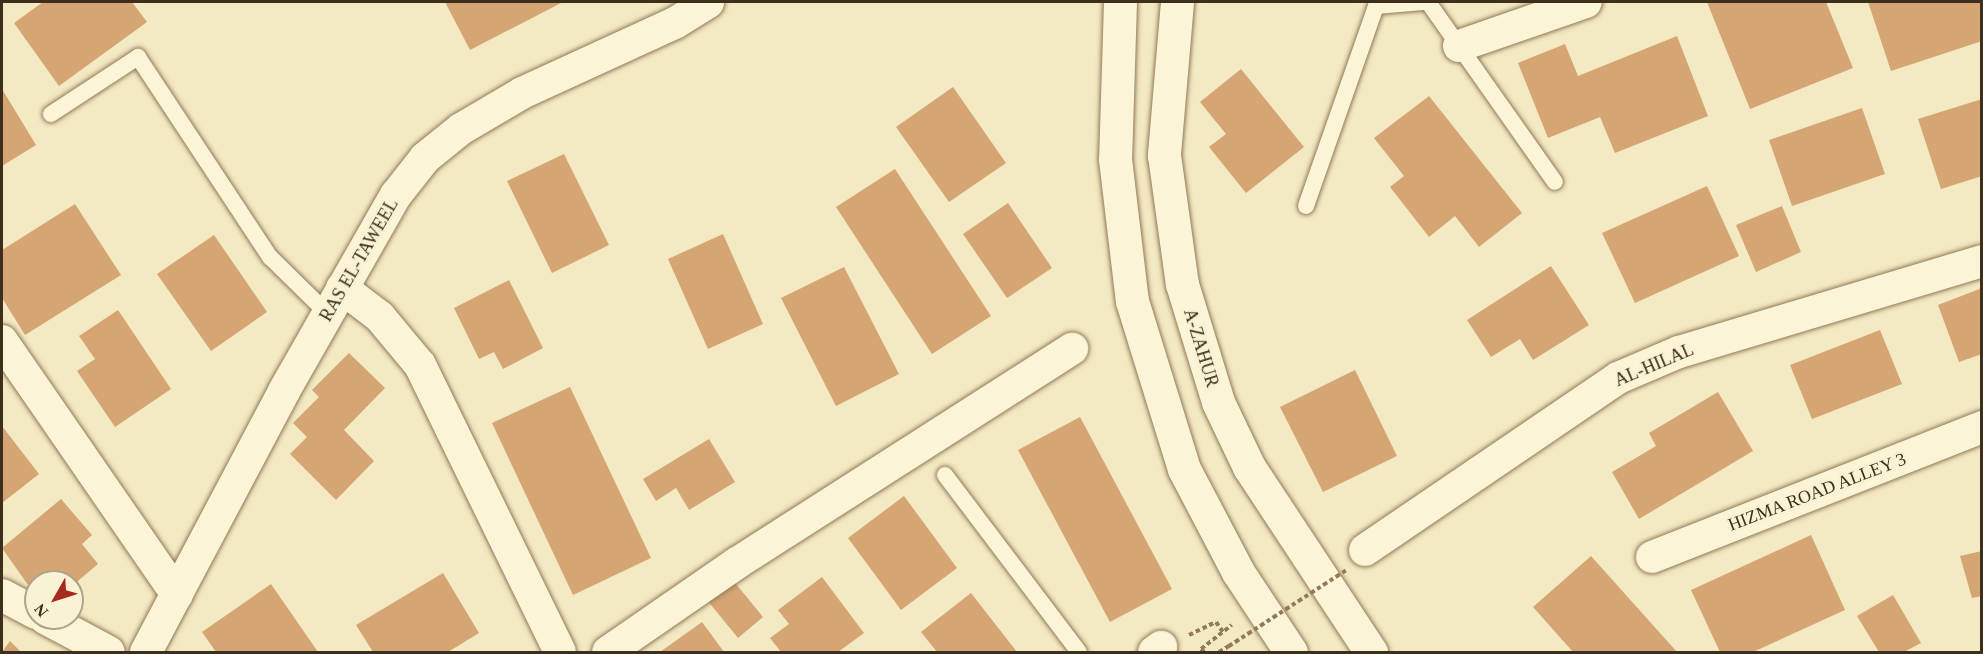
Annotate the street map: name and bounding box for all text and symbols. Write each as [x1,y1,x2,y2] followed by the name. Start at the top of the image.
[315,195,403,325] street label: RAS EL-TAWEEL
[1179,306,1223,390] street label: A-ZAHUR
[1611,339,1697,391] street label: AL-HILAL
[1724,448,1910,536] street label: HIZMA ROAD ALLEY 3
[24,570,84,630] north arrow
[31,601,51,620] text: N

